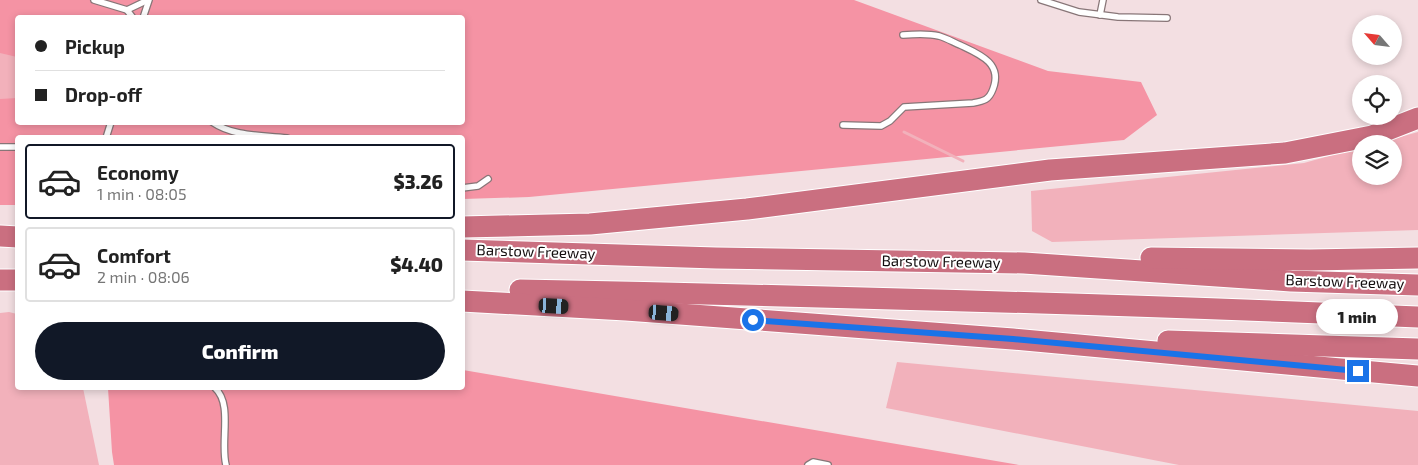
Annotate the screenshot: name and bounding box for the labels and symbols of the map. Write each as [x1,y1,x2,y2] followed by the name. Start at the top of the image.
[1352,15,1402,65] north arrow
[476,240,596,262] street label: Barstow Freeway
[881,251,1001,271] street label: Barstow Freeway
[1285,270,1405,292] street label: Barstow Freeway
[538,298,569,314] car
[1317,298,1399,334] callout: 1 min
[648,304,679,322] car
[742,309,764,331] route start
[1347,360,1369,382] route end

